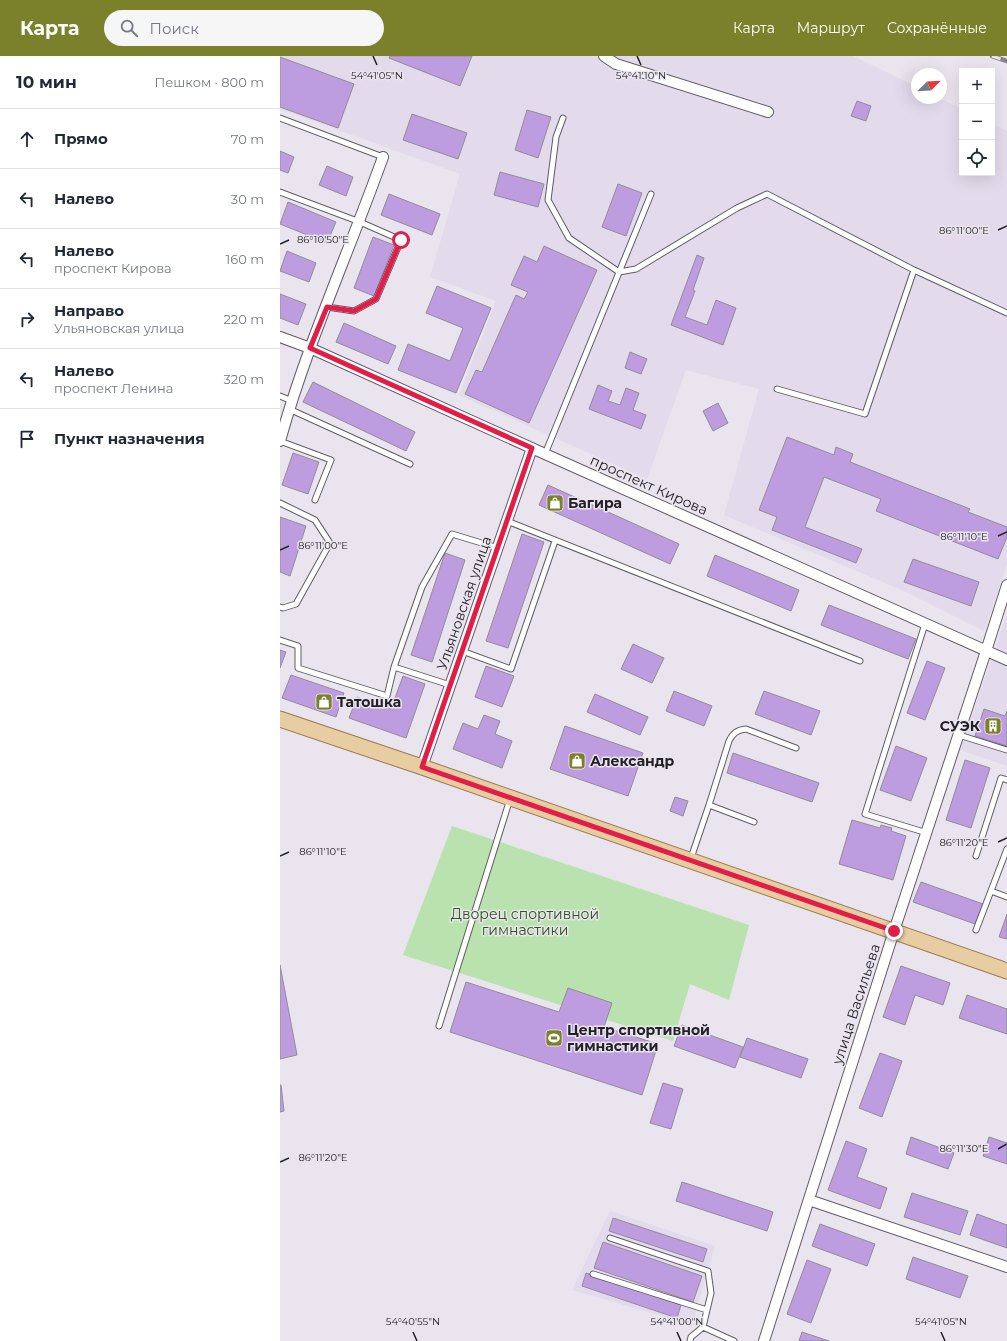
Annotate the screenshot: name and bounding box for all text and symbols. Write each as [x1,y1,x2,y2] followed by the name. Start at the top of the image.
[104,10,384,46] search box
[20,17,80,40] text: Карта
[118,17,140,39] icon: search
[150,19,199,38] text: Поиск
[733,19,775,37] text: Карта
[797,19,865,37] text: Маршрут
[887,19,987,37] text: Сохранённые
[911,68,947,104] north arrow
[959,68,995,176] map controls
[959,68,995,104] button: +
[351,69,403,82] text: 54°41'05"N
[616,69,666,82] text: 54°41'10"N
[16,72,77,92] text: 10 мин
[155,74,264,90] text: Пешком · 800 m
[959,104,995,140] button: −
[16,128,38,150] icon: ahead
[54,129,108,148] text: Прямо
[231,131,264,147] text: 70 m
[959,140,995,176] button: locate
[16,188,38,210] icon: left
[54,189,114,208] text: Налево
[231,191,264,207] text: 30 m
[939,224,989,237] text: 86°11'00"E
[392,231,410,249] route start
[297,233,349,246] text: 86°10'50"E
[54,241,114,260] text: Налево
[16,248,38,270] icon: left
[226,251,264,267] text: 160 m
[54,260,172,276] text: проспект Кирова
[54,301,124,320] text: Направо
[16,308,38,330] icon: right
[223,311,264,327] text: 220 m
[54,320,184,336] text: Ульяновская улица
[54,361,114,380] text: Налево
[16,368,38,390] icon: left
[224,371,264,387] text: 320 m
[54,380,173,396] text: проспект Ленина
[16,428,38,450] icon: arrive
[54,429,205,448] text: Пункт назначения
[587,451,711,519] street label: проспект Кирова
[545,493,565,513] shop icon: Багира
[568,494,622,512] place label: Багира
[940,530,988,543] text: 86°11'10"E
[433,534,495,672] street label: Ульяновская улица
[298,539,348,552] text: 86°11'00"E
[314,692,334,712] shop icon: Татошка
[337,693,401,711] place label: Татошка
[983,716,1003,736] building icon: СУЭК
[940,717,981,735] place label: СУЭК
[567,751,587,771] shop icon: Александр
[590,752,675,770] place label: Александр
[939,836,989,849] text: 86°11'20"E
[299,845,347,858] text: 86°11'10"E
[451,905,599,939] park label: Дворец спортивной гимнастики
[885,922,903,940] route end
[828,941,884,1067] street label: улица Васильева
[567,1021,710,1055] place label: Центр спортивной гимнастики
[544,1028,564,1048] sports icon: Центр спортивной гимнастики
[939,1142,989,1155] text: 86°11'30"E
[298,1151,348,1164] text: 86°11'20"E
[386,1315,440,1328] text: 54°40'55"N
[650,1315,704,1328] text: 54°41'00"N
[915,1315,967,1328] text: 54°41'05"N

